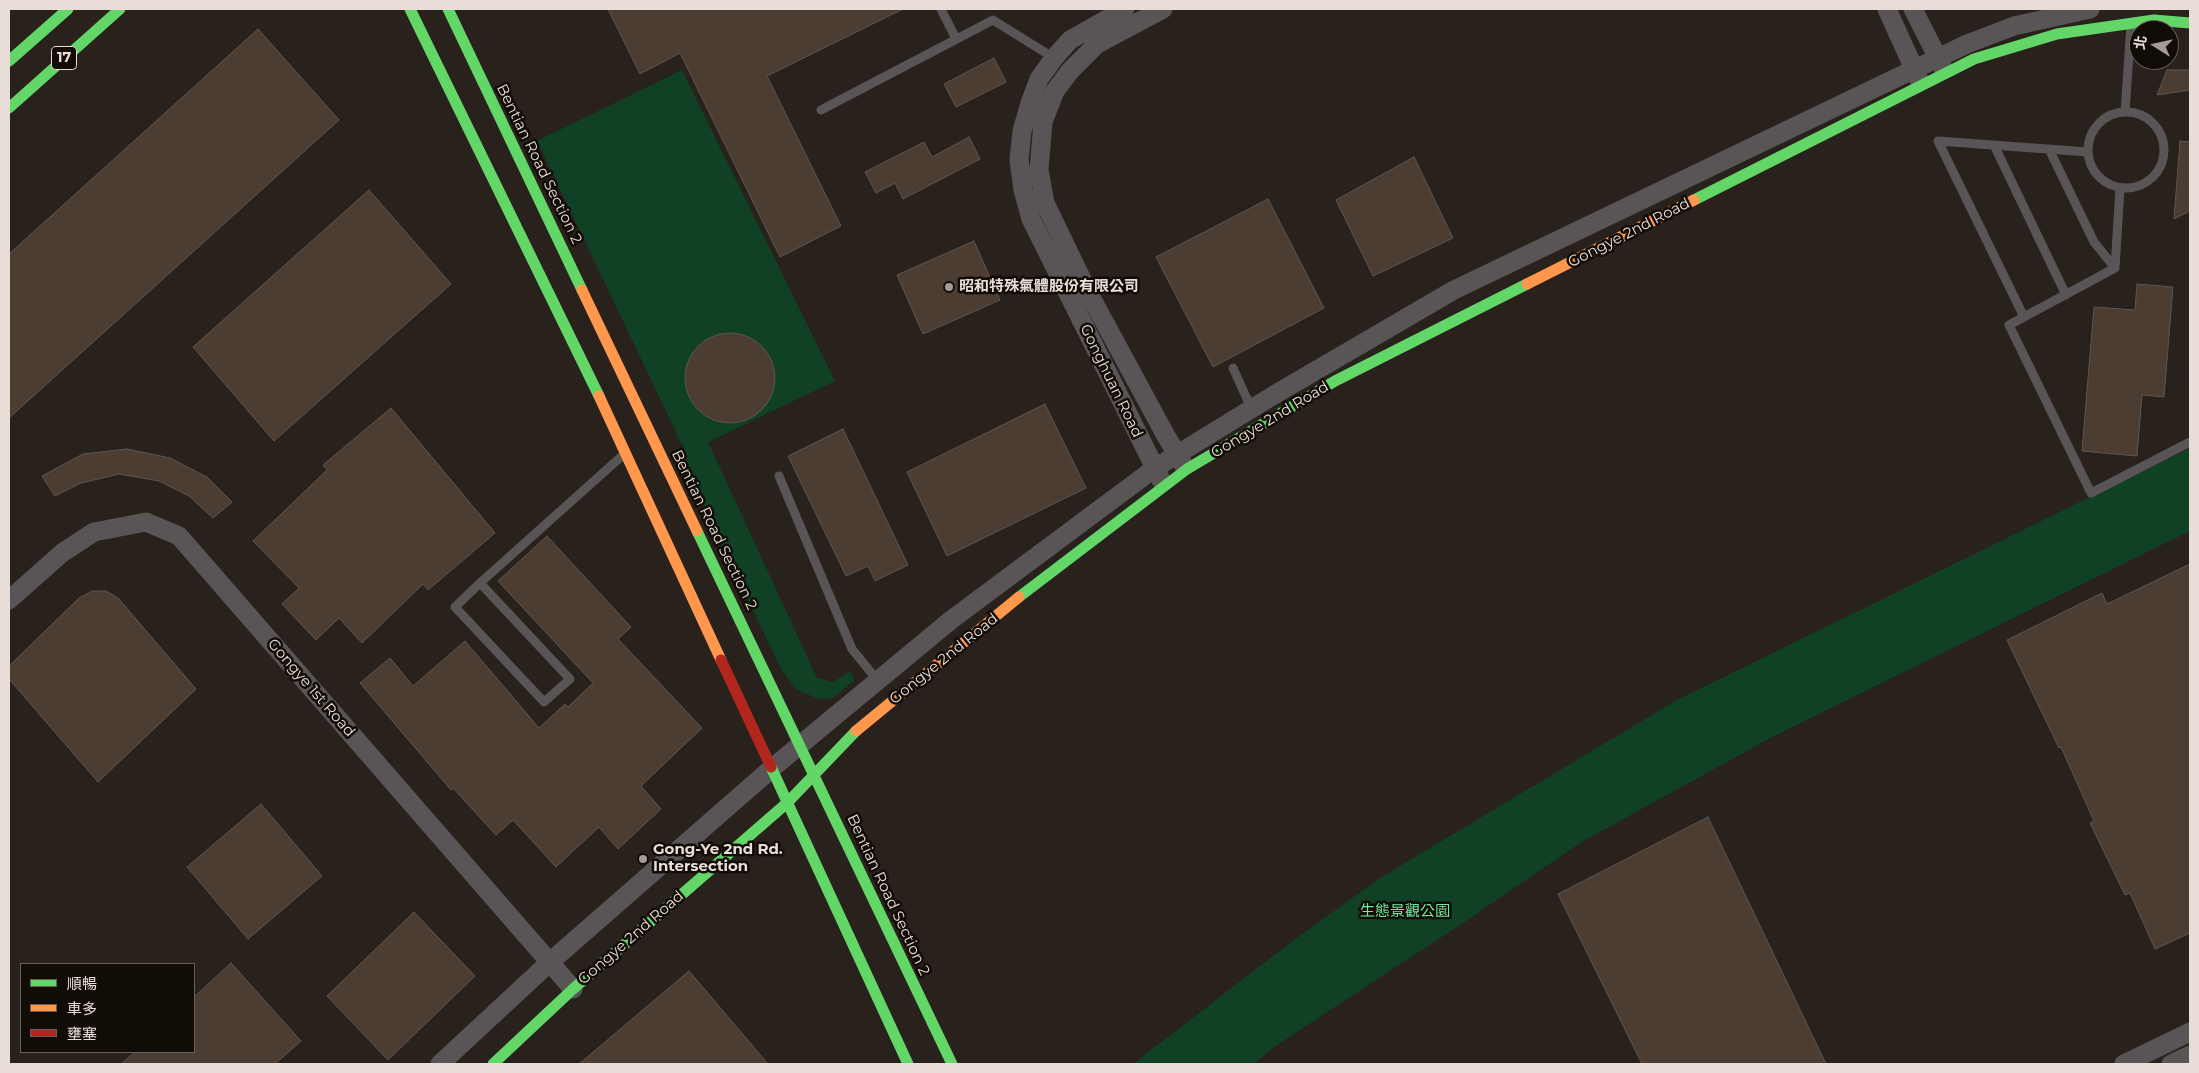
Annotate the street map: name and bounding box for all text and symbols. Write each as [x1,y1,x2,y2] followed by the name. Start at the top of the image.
[2129,20,2179,70] north arrow
[2130,34,2150,51] text: 北
[52,46,76,70] road number: 17
[492,81,586,247] street label: Bentian Road Section 2
[1565,195,1693,271] street label: Gongye 2nd Road
[959,278,1139,296] place label: 昭和特殊氣體股份有限公司
[943,281,955,293] marker: 昭和特殊氣體股份有限公司
[1076,321,1146,441] street label: Gonghuan Road
[1208,378,1332,462] street label: Gongye 2nd Road
[667,447,761,613] street label: Bentian Road Section 2
[886,610,1002,708] street label: Gongye 2nd Road
[263,635,359,741] street label: Gongye 1st Road
[843,812,933,978] street label: Bentian Road Section 2
[653,841,783,876] place label: Gong-Ye 2nd Rd. Intersection
[637,853,649,865] marker: Gong-Ye 2nd Rd. Intersection
[574,887,688,989] street label: Gongye 2nd Road
[1360,903,1450,921] park label: 生態景觀公園
[20,963,195,1053] legend
[67,974,97,993] text: 順暢
[67,999,97,1018] text: 車多
[67,1024,97,1043] text: 壅塞

